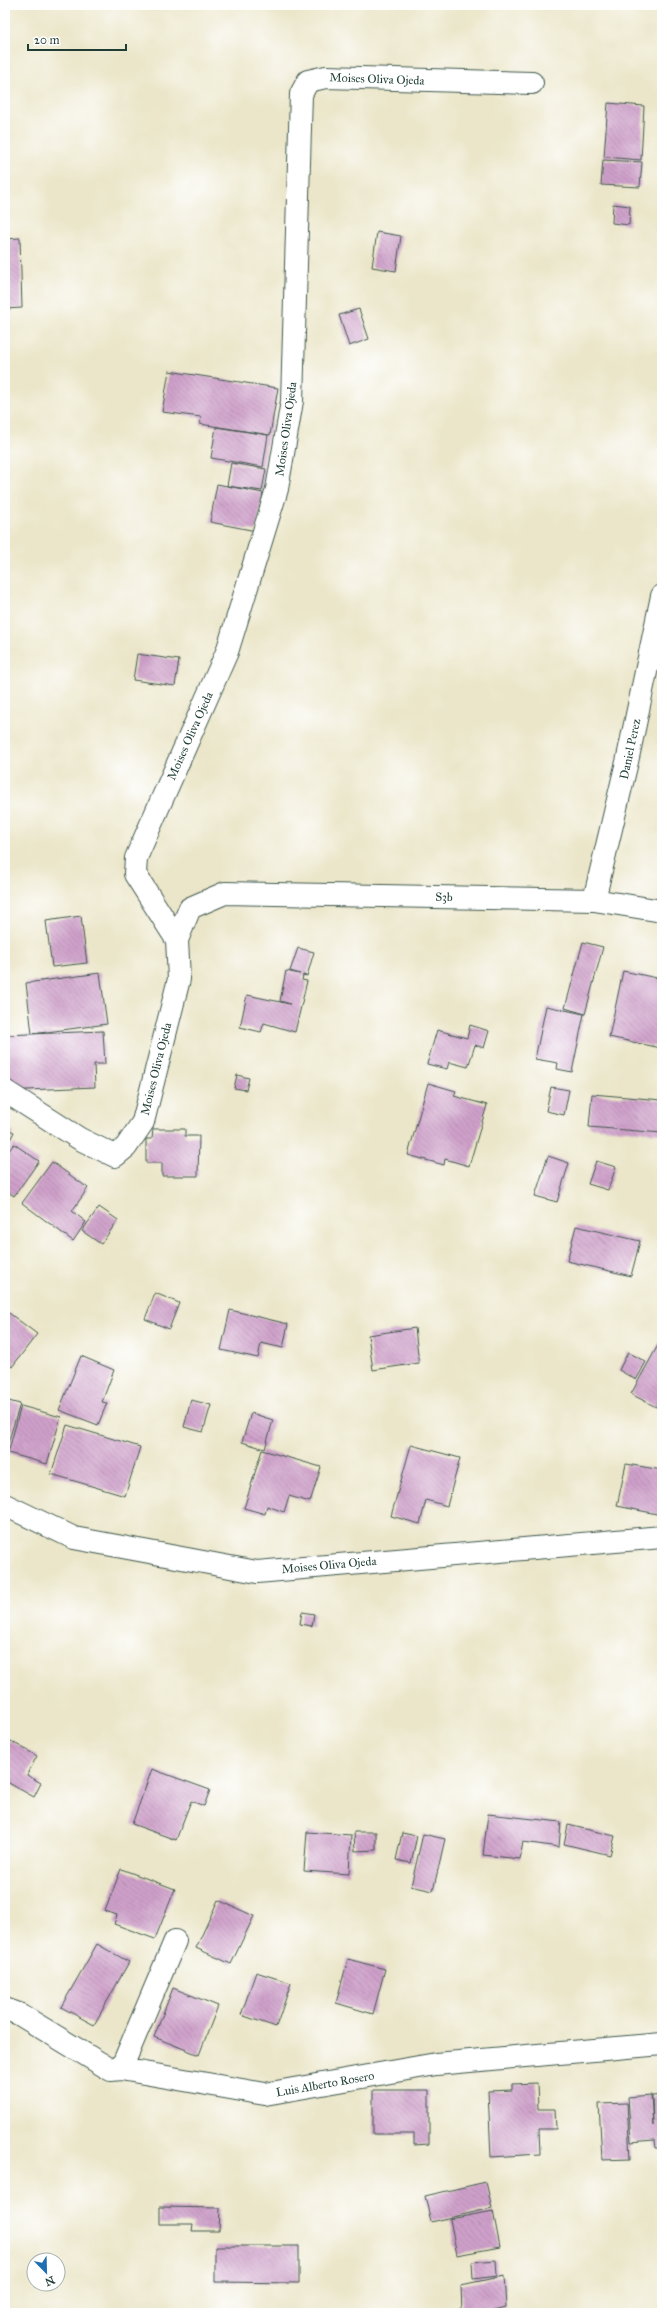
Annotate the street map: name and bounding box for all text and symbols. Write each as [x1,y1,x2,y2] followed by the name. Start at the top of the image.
[28,26,126,52] scale bar
[34,33,60,47] text: 20 m
[329,70,426,88] street label: Moises Oliva Ojeda
[272,380,300,477] street label: Moises Oliva Ojeda
[164,689,216,782] street label: Moises Oliva Ojeda
[617,717,643,781] street label: Daniel Perez
[435,890,453,904] street label: S3b
[138,1020,175,1117] street label: Moises Oliva Ojeda
[281,1554,378,1576] street label: Moises Oliva Ojeda
[275,2068,375,2100] street label: Luis Alberto Rosero
[26,2252,66,2292] north arrow
[42,2273,57,2289] text: N

